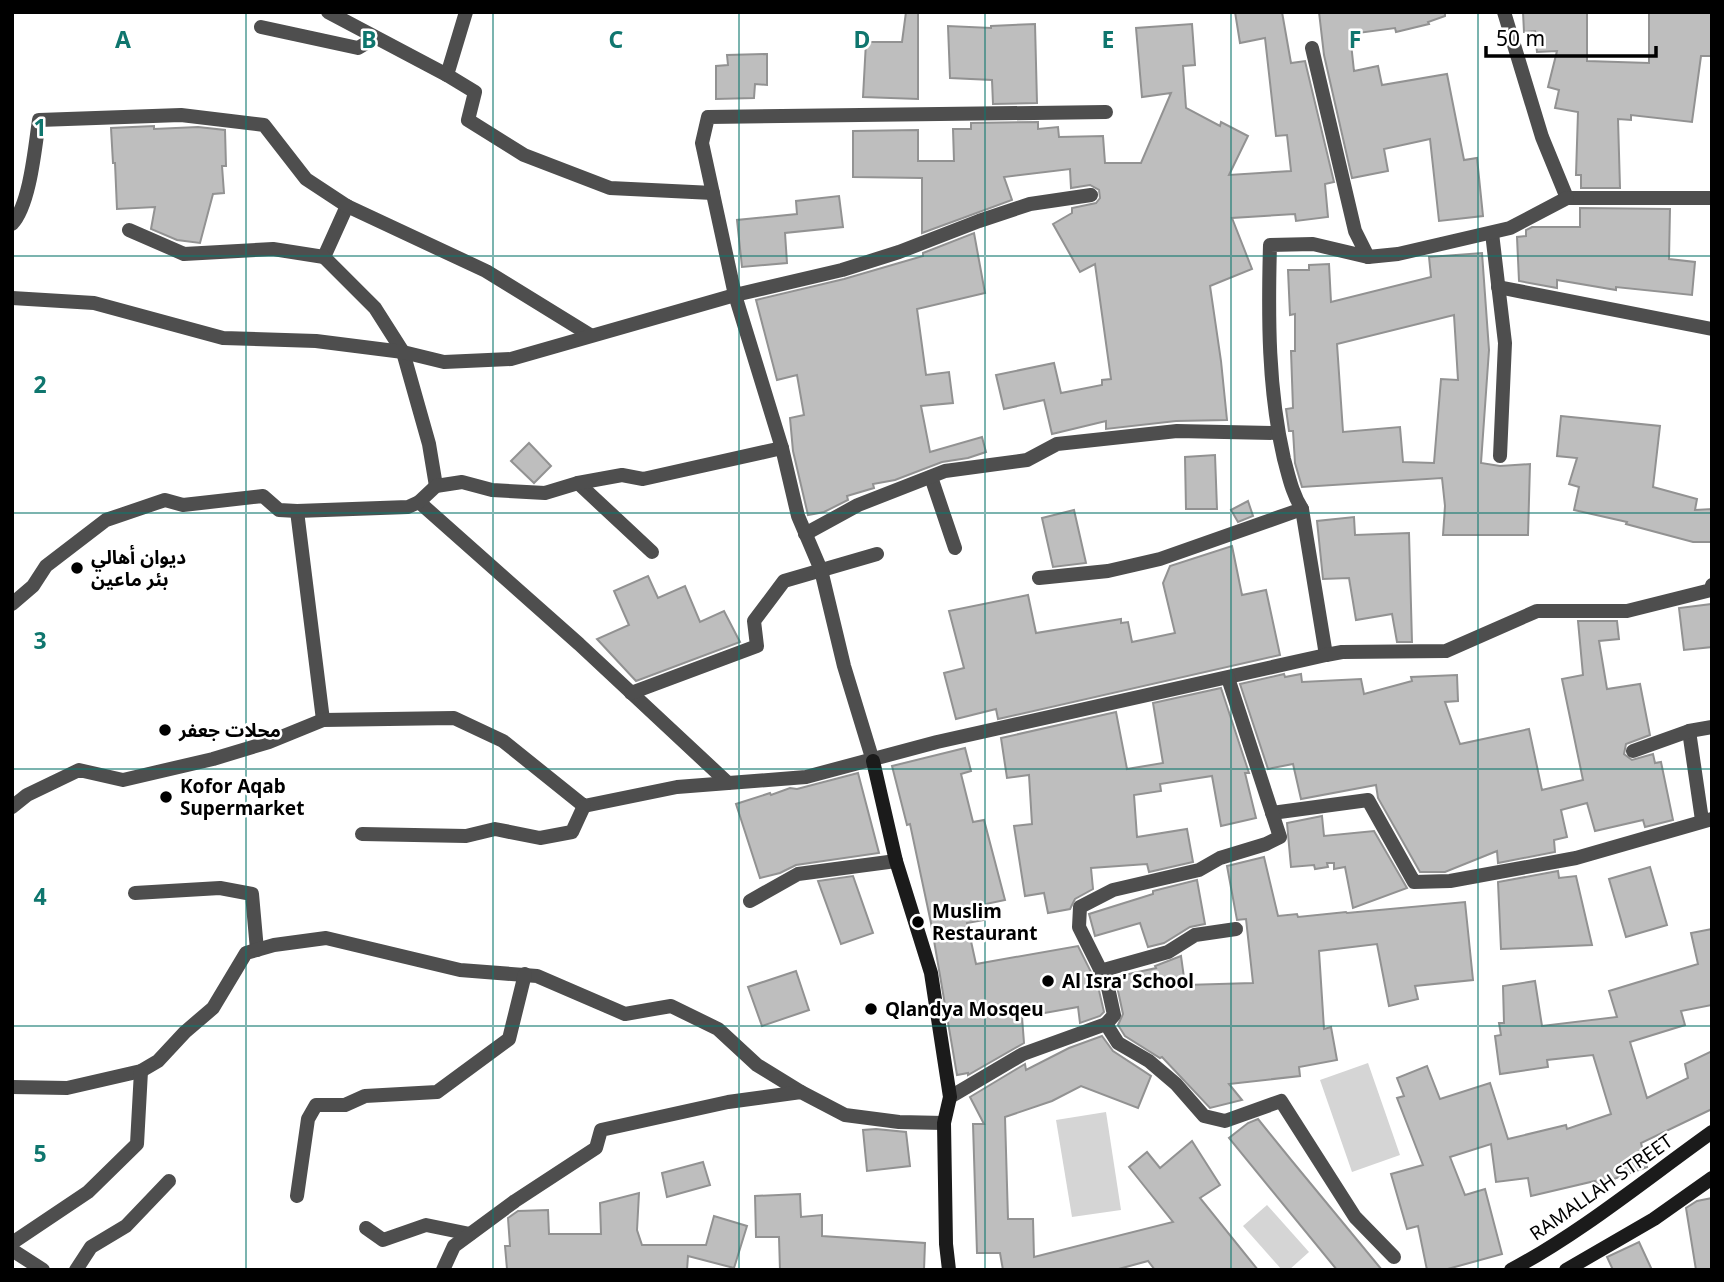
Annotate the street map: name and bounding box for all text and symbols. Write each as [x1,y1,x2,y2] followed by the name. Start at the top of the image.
[1486,14,1656,58] scale bar
[115,23,131,55] text: A
[361,23,377,55] text: B
[609,23,624,55] text: C
[854,23,870,55] text: D
[1102,23,1114,55] text: E
[1349,23,1361,55] text: F
[1496,24,1545,52] text: 50 m
[33,111,47,143] text: 1
[33,368,47,400] text: 2
[91,544,186,592] place label: ديوان أهالي بئر ماعين
[69,560,85,576] marker: ديوان أهالي بئر ماعين
[33,624,47,656] text: 3
[178,717,281,743] place label: محلات جعفر
[157,722,173,738] marker: محلات جعفر
[180,773,304,821] place label: Kofor Aqab Supermarket
[158,789,174,805] marker: Kofor Aqab Supermarket
[33,880,47,912] text: 4
[932,898,1037,946] place label: Muslim Restaurant
[910,914,926,930] marker: Muslim Restaurant
[1062,968,1194,994] place label: Al Isra' School
[1040,973,1056,989] marker: Al Isra' School
[885,996,1044,1022] place label: Qlandya Mosqeu
[863,1001,879,1017] marker: Qlandya Mosqeu
[1524,1128,1678,1246] street label: RAMALLAH STREET
[33,1137,47,1169] text: 5

